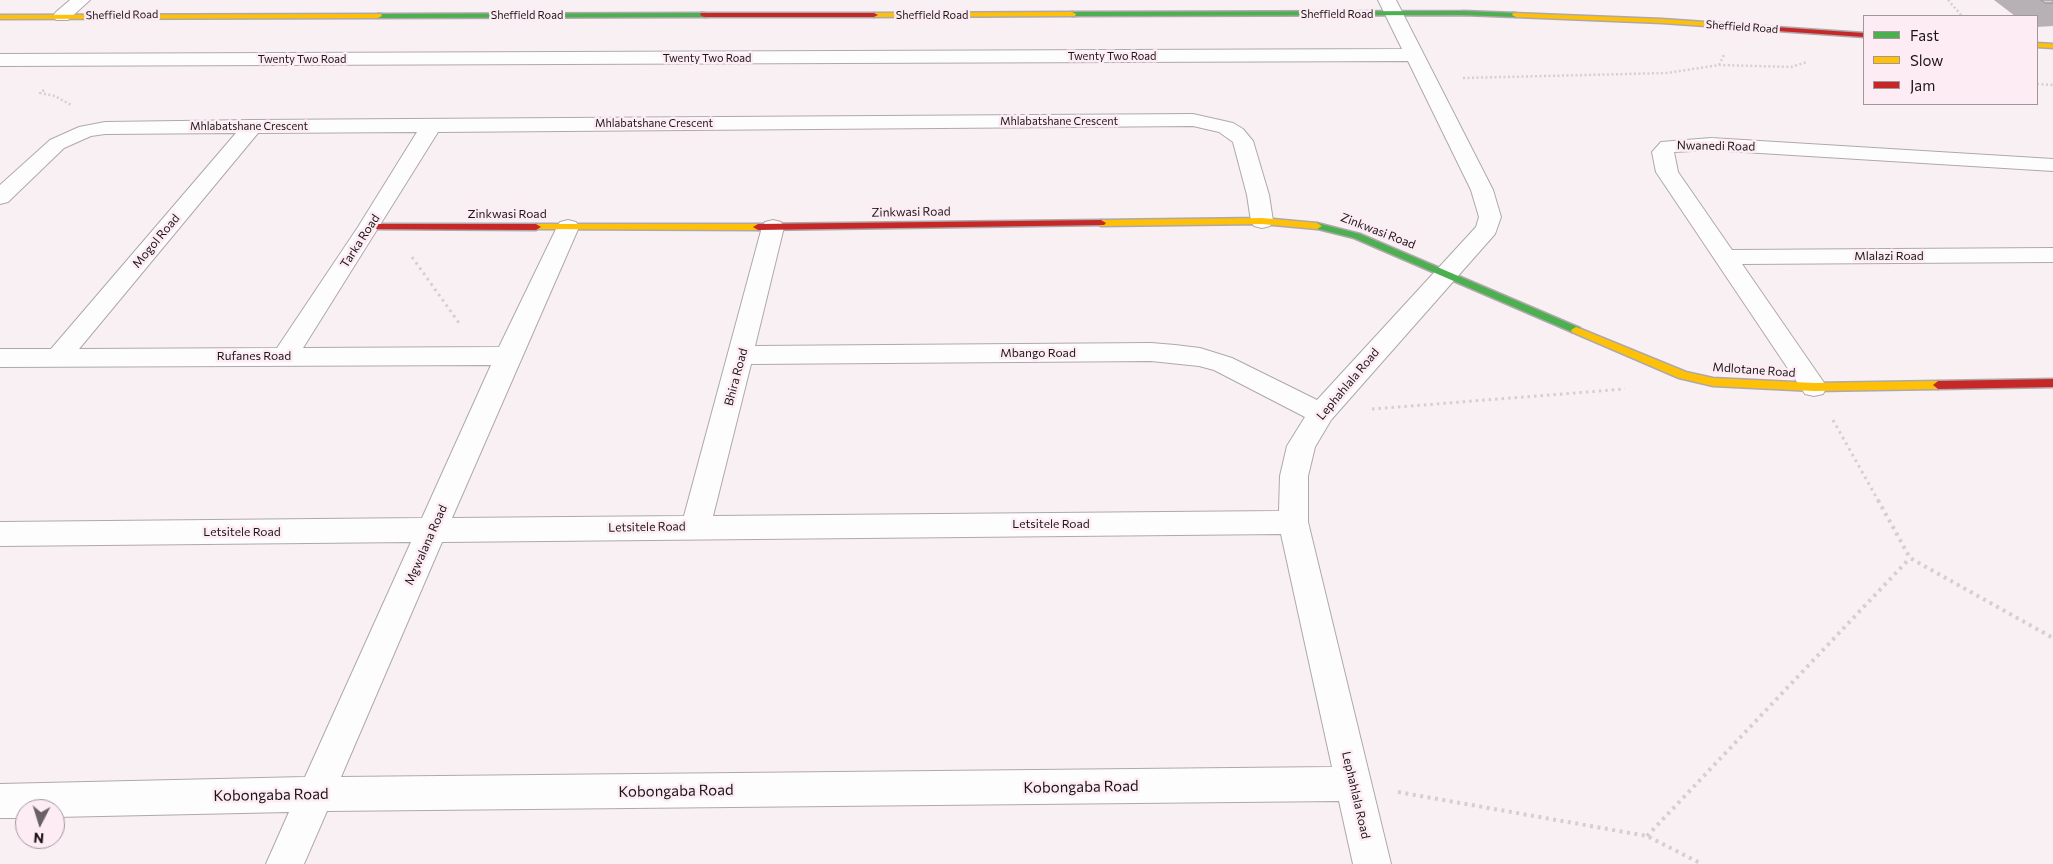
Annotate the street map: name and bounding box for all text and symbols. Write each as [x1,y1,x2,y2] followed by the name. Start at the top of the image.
[1301,7,1373,21] street label: Sheffield Road
[86,8,158,22] street label: Sheffield Road
[491,8,563,22] street label: Sheffield Road
[896,8,968,22] street label: Sheffield Road
[1863,15,2038,105] legend
[1705,18,1779,36] street label: Sheffield Road
[1910,26,1939,44] text: Fast
[1068,49,1156,63] street label: Twenty Two Road
[663,51,751,65] street label: Twenty Two Road
[1910,51,1943,69] text: Slow
[258,52,346,66] street label: Twenty Two Road
[1910,76,1935,94] text: Jam
[1000,114,1118,128] street label: Mhlabatshane Crescent
[595,116,713,130] street label: Mhlabatshane Crescent
[190,119,308,133] street label: Mhlabatshane Crescent
[1677,138,1755,154] street label: Nwanedi Road
[871,204,951,220] street label: Zinkwasi Road
[467,207,547,221] street label: Zinkwasi Road
[1338,210,1418,252] street label: Zinkwasi Road
[129,211,183,271] street label: Mogol Road
[337,212,383,270] street label: Tarka Road
[1854,249,1924,263] street label: Mlalazi Road
[1314,345,1382,423] street label: Lephahlala Road
[1000,346,1076,360] street label: Mbango Road
[721,347,751,407] street label: Bhira Road
[217,349,291,363] street label: Rufanes Road
[1712,360,1796,380] street label: Mdlotane Road
[402,503,450,587] street label: Mgwalana Road
[1012,517,1090,531] street label: Letsitele Road
[608,519,686,535] street label: Letsitele Road
[203,525,281,539] street label: Letsitele Road
[1339,750,1373,840] street label: Lephahlala Road
[1023,777,1139,797] street label: Kobongaba Road
[618,781,734,801] street label: Kobongaba Road
[213,785,329,805] street label: Kobongaba Road
[15,799,65,849] north arrow
[33,830,45,847] text: N

